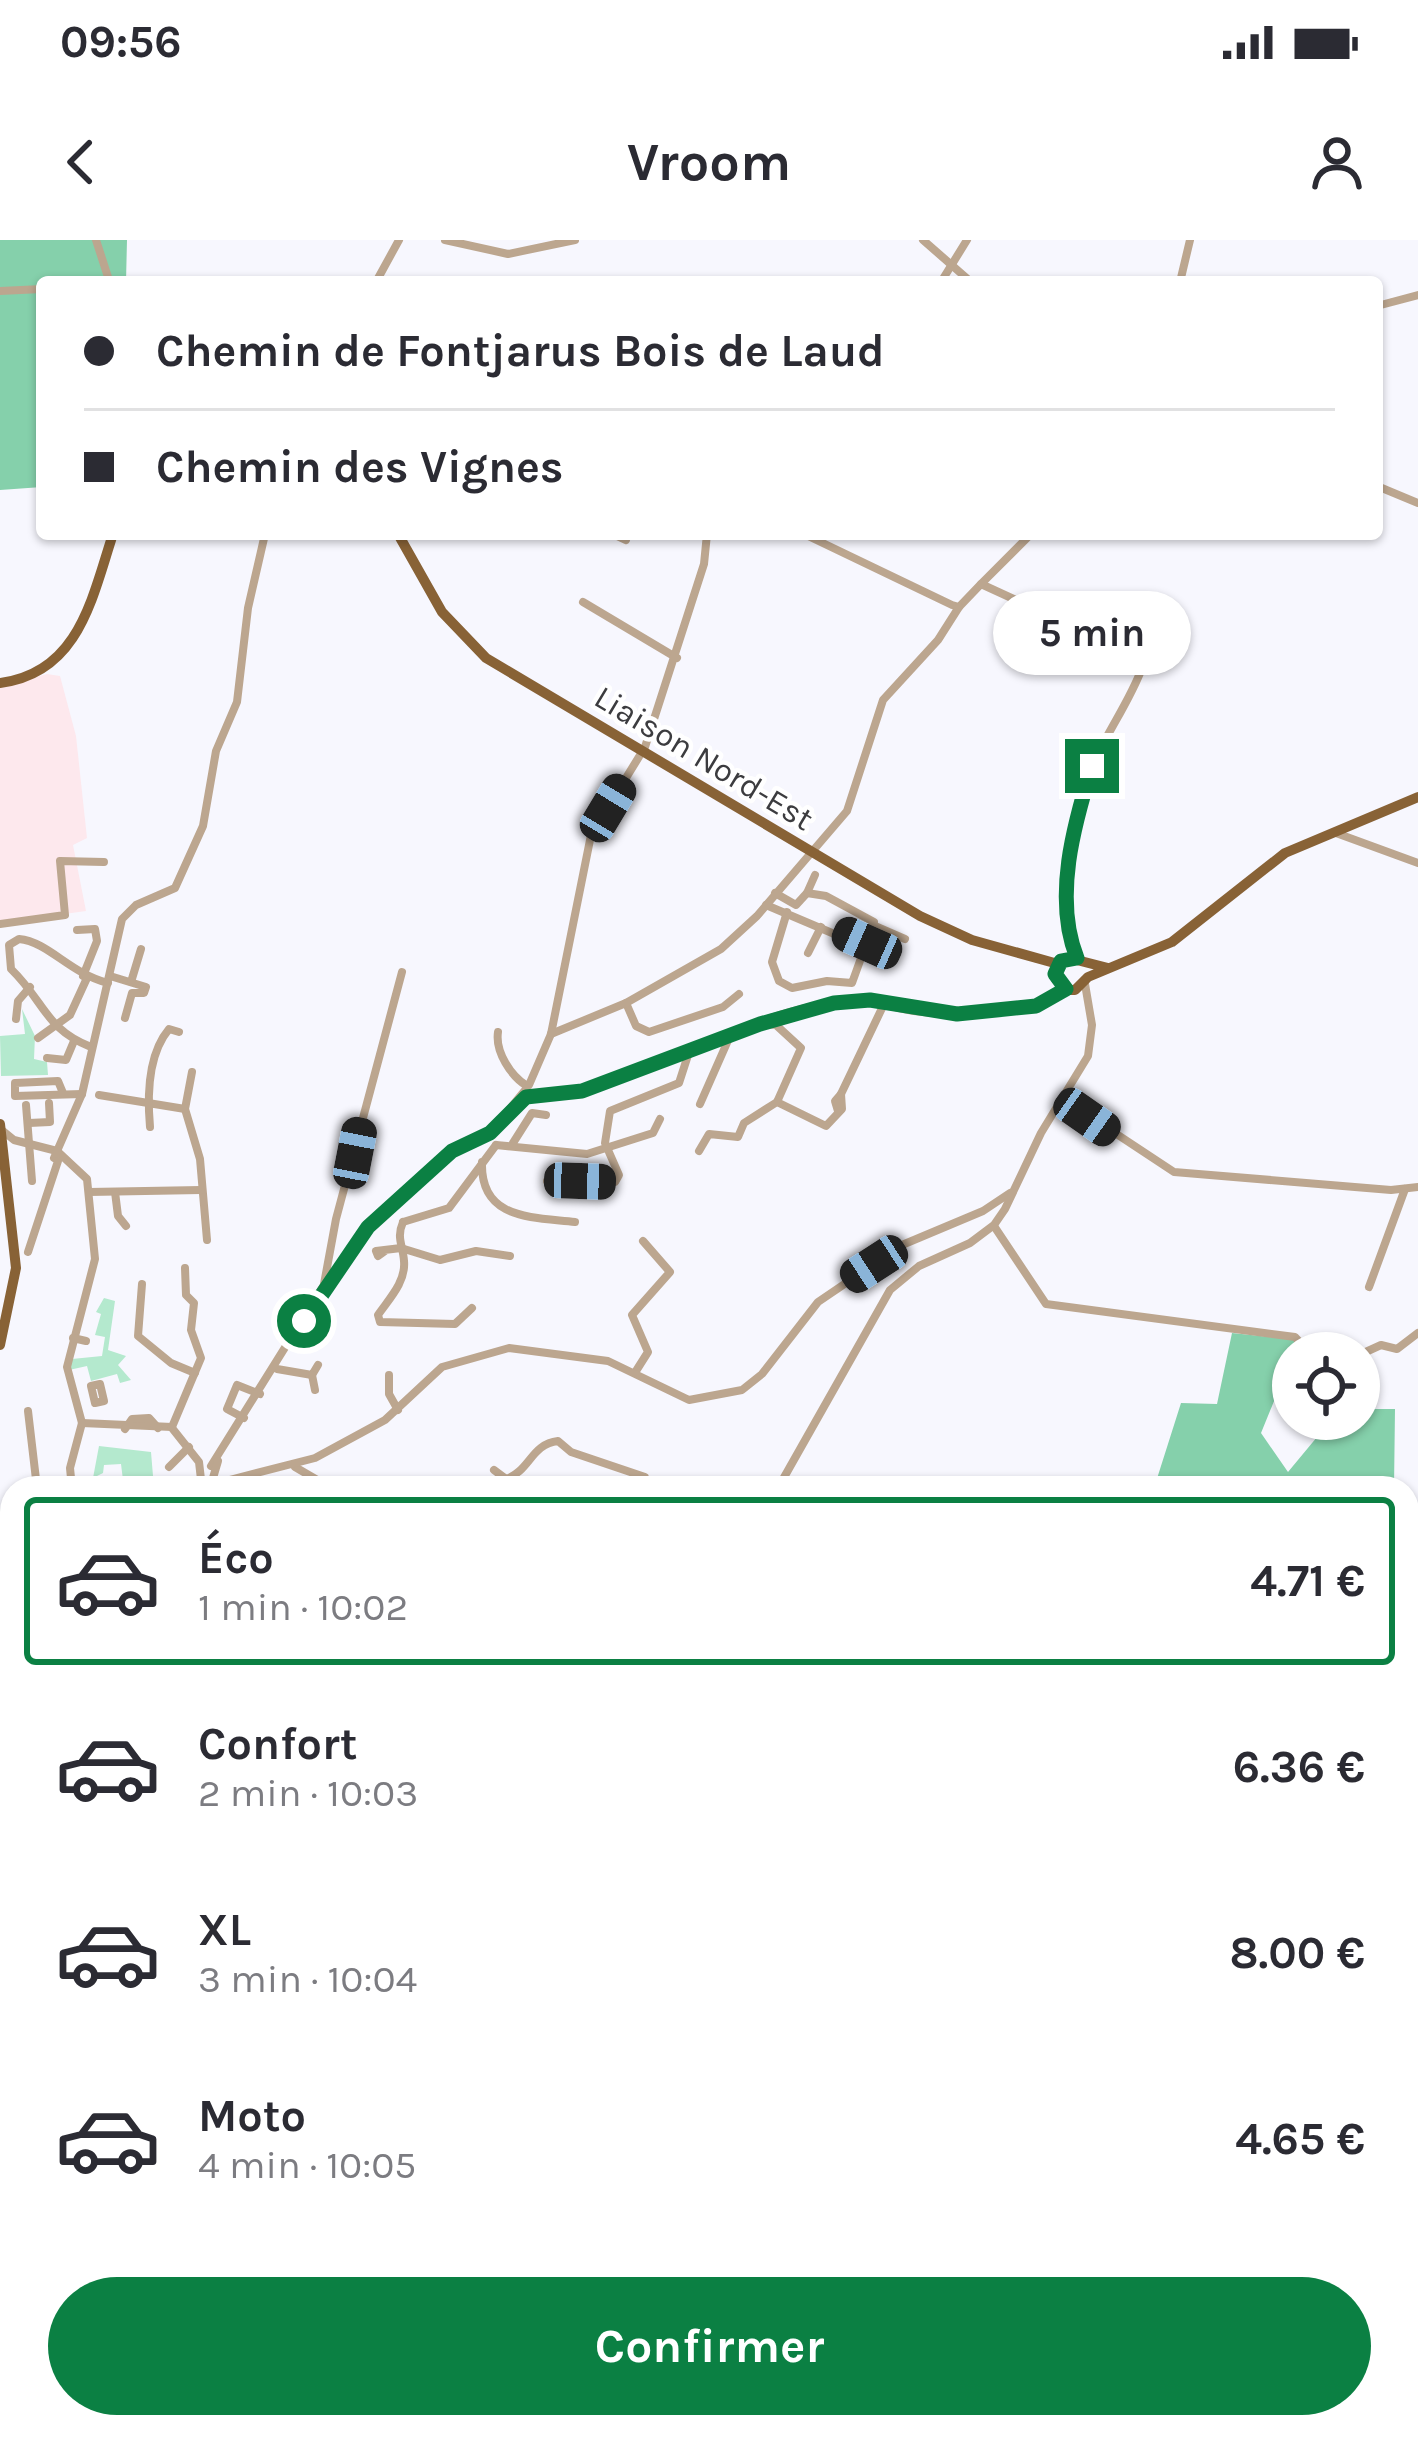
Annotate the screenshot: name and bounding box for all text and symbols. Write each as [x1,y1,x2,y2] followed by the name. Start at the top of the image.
[60,16,182,68] text: 09:56
[48,129,114,195] icon: back
[1304,129,1370,195] icon: person
[627,130,791,194] text: Vroom
[156,325,885,377] text: Chemin de Fontjarus Bois de Laud
[156,441,564,493] text: Chemin des Vignes
[993,592,1191,676] callout: 5 min
[1039,610,1145,656] text: 5 min
[588,678,820,838] street label: Liaison Nord-Est
[1065,739,1119,793] route end
[574,768,642,848] car
[827,912,907,974] car
[1047,1082,1127,1152] car
[330,1114,380,1192] car
[543,1162,617,1200] car
[834,1229,914,1299] car
[277,1294,331,1348] route start
[1272,1332,1380,1440] map controls
[1272,1332,1380,1440] button: locate
[54,1527,162,1635] icon: car
[198,1532,274,1584] text: Éco
[1250,1555,1365,1607] text: 4.71 €
[198,1584,408,1630] text: 1 min · 10:02
[54,1713,162,1821] icon: car
[198,1718,357,1770] text: Confort
[1233,1741,1365,1793] text: 6.36 €
[198,1770,418,1816] text: 2 min · 10:03
[54,1899,162,2007] icon: car
[198,1904,251,1956] text: XL
[1229,1927,1365,1979] text: 8.00 €
[198,1956,417,2002] text: 3 min · 10:04
[54,2085,162,2193] icon: car
[198,2090,306,2142] text: Moto
[1235,2113,1365,2165] text: 4.65 €
[198,2142,416,2188] text: 4 min · 10:05
[48,2277,1371,2415] button: Confirmer

